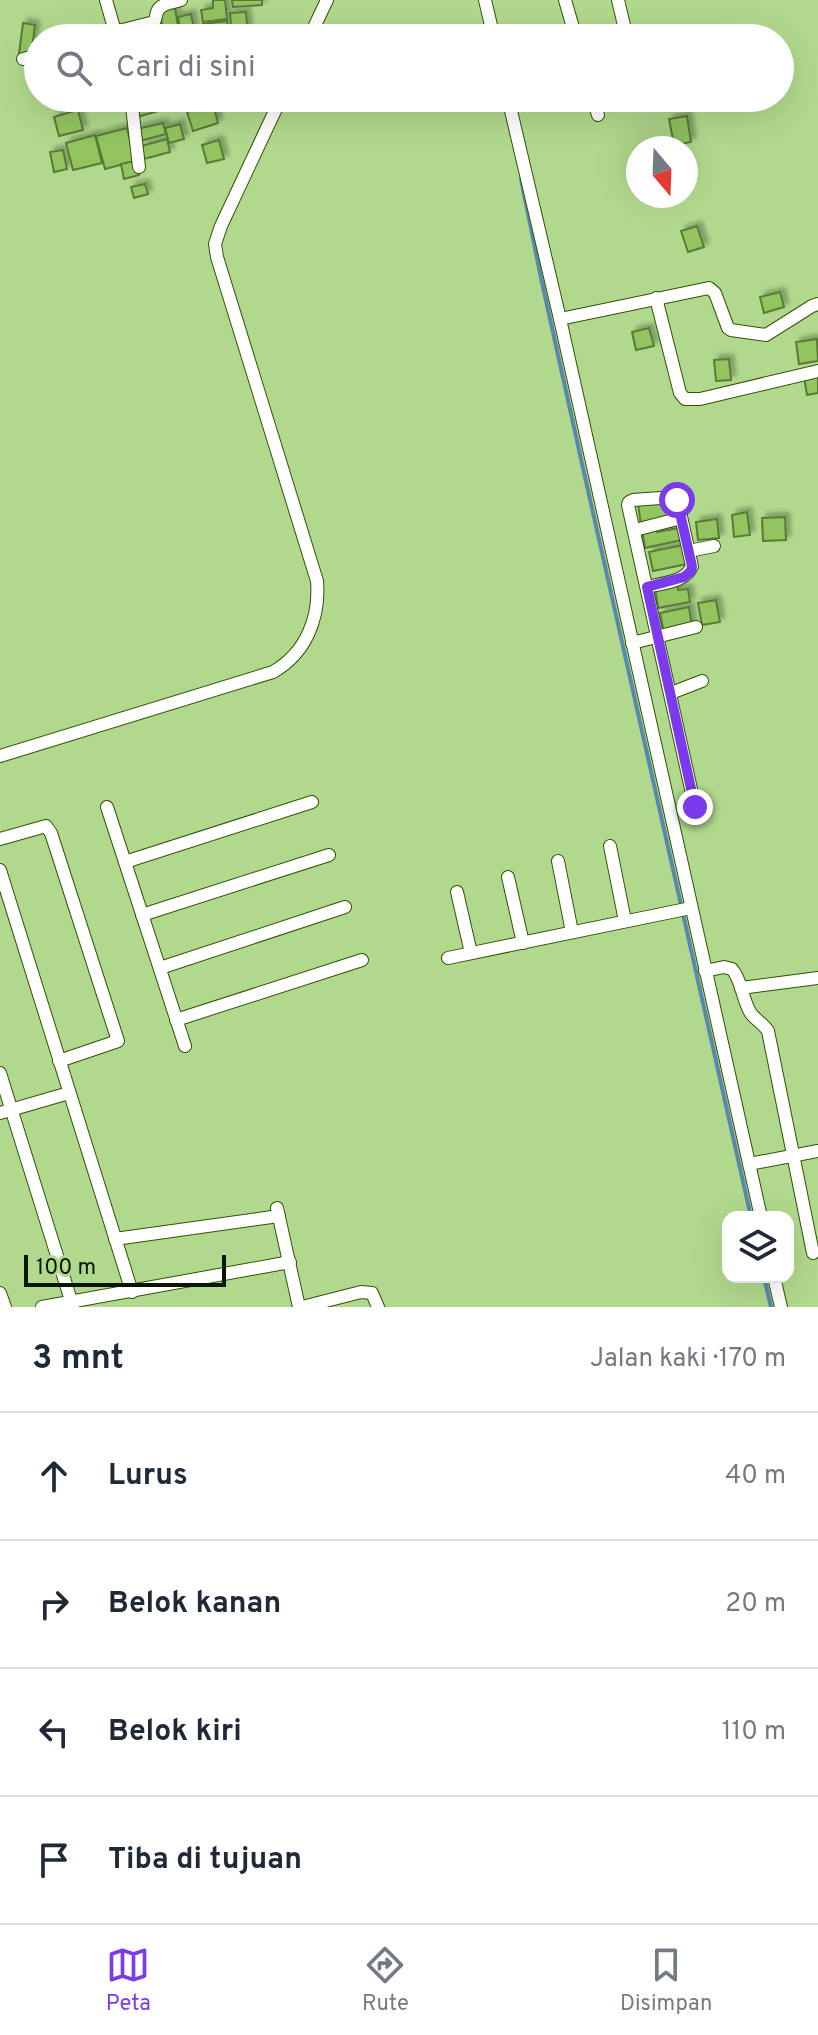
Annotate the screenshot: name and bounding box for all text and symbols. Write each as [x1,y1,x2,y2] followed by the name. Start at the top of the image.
[24,24,794,112] search box
[52,46,96,90] icon: search
[116,50,256,87] text: Cari di sini
[626,136,698,208] north arrow
[659,482,695,518] route start
[677,789,713,825] route end
[722,1211,794,1283] map controls
[722,1211,794,1283] button: layers
[24,1251,226,1287] scale bar
[36,1255,96,1282] text: 100 m
[32,1338,124,1381] text: 3 mnt
[590,1343,786,1376] text: Jalan kaki · 170 m
[32,1454,76,1498] icon: ahead
[108,1458,188,1495] text: Lurus
[725,1460,786,1493] text: 40 m
[32,1582,76,1626] icon: right
[108,1586,281,1623] text: Belok kanan
[725,1588,786,1621] text: 20 m
[32,1710,76,1754] icon: left
[108,1714,242,1751] text: Belok kiri
[722,1716,786,1749] text: 110 m
[32,1838,76,1882] icon: arrive
[108,1842,302,1879] text: Tiba di tujuan
[106,1943,151,2018] tab: Peta
[362,1943,409,2018] tab: Rute
[620,1943,712,2018] tab: Disimpan

